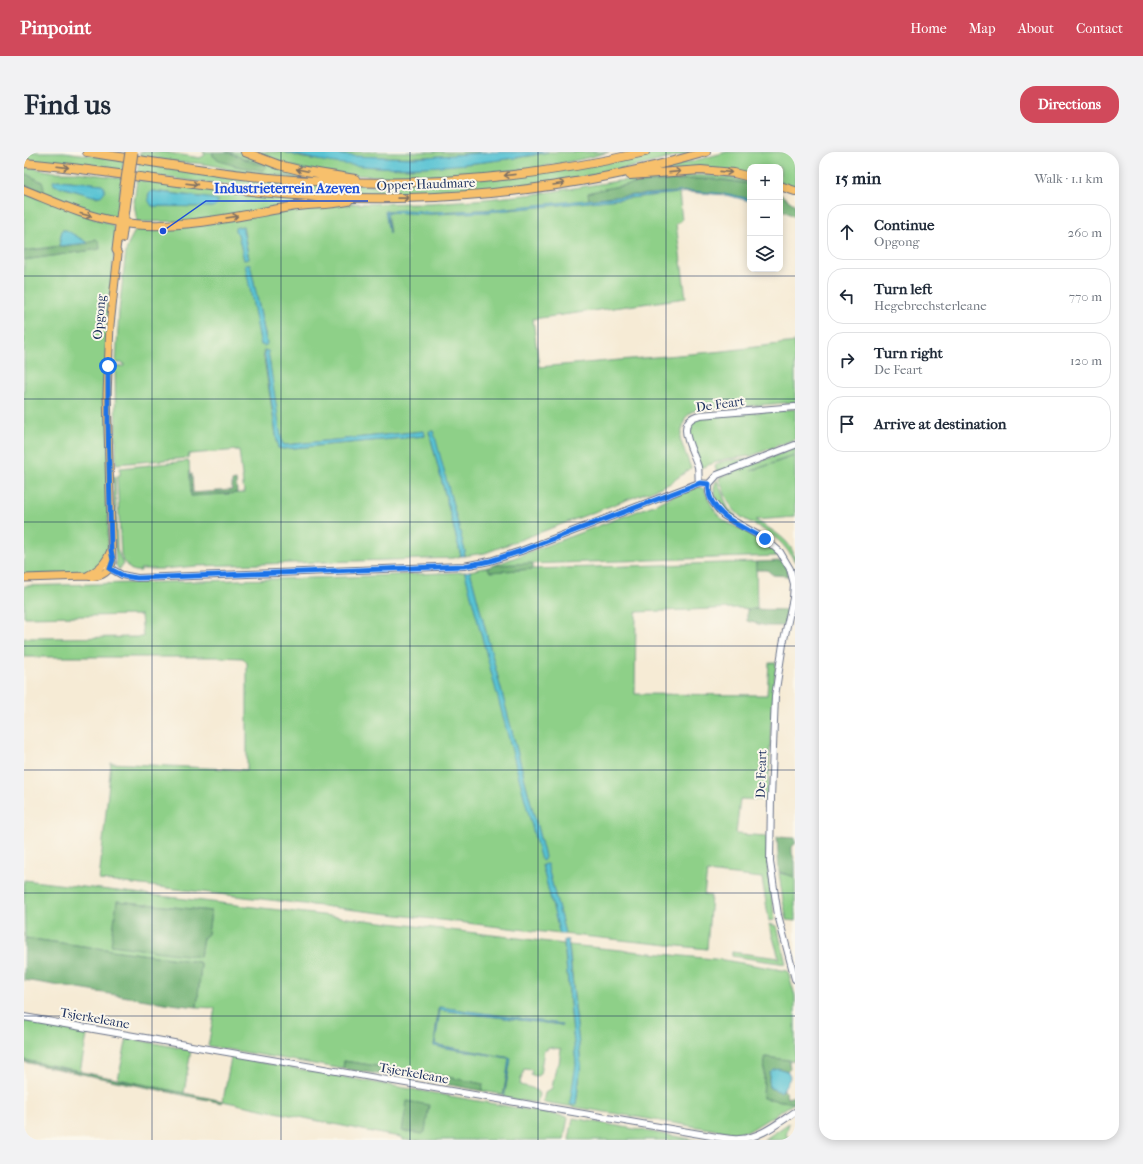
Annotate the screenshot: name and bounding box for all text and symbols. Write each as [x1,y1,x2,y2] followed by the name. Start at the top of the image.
[20,17,91,39] text: Pinpoint
[910,20,947,37] text: Home
[969,20,996,37] text: Map
[1018,20,1054,37] text: About
[1076,20,1123,37] text: Contact
[1020,86,1119,123] button: Directions
[24,88,111,121] text: Find us
[56,164,69,171] one-way arrow
[747,164,783,272] map controls
[747,164,783,200] button: +
[295,166,308,174] one-way arrow
[668,168,681,175] one-way arrow
[835,168,881,188] text: 15 min
[719,169,732,176] one-way arrow
[504,171,517,179] one-way arrow
[1035,171,1103,186] text: Walk · 1.1 km
[206,175,368,201] callout: Industrieterrein Azeven
[376,175,476,193] street label: Opper Haudmare
[185,180,198,188] one-way arrow
[214,180,361,197] text: Industrieterrein Azeven
[552,180,565,188] one-way arrow
[396,194,409,202] one-way arrow
[747,200,783,236] button: −
[80,212,93,219] one-way arrow
[225,213,238,221] one-way arrow
[874,216,934,234] text: Continue
[836,221,858,243] icon: ahead
[1068,225,1102,240] text: 260 m
[874,234,919,249] text: Opgong
[747,236,783,272] button: layers
[874,280,932,298] text: Turn left
[836,285,858,307] icon: left
[1069,289,1102,304] text: 770 m
[90,293,109,340] street label: Opgong
[874,298,987,313] text: Hegebrechsterleane
[874,344,943,362] text: Turn right
[836,349,858,371] icon: right
[1070,353,1102,368] text: 120 m
[99,357,117,375] route start
[874,362,923,377] text: De Feart
[695,393,746,415] street label: De Feart
[836,413,858,435] icon: arrive
[874,415,1006,433] text: Arrive at destination
[756,530,774,548] route end
[753,749,769,799] street label: De Feart
[59,1005,132,1032] street label: Tsjerkeleane
[378,1060,451,1087] street label: Tsjerkeleane

